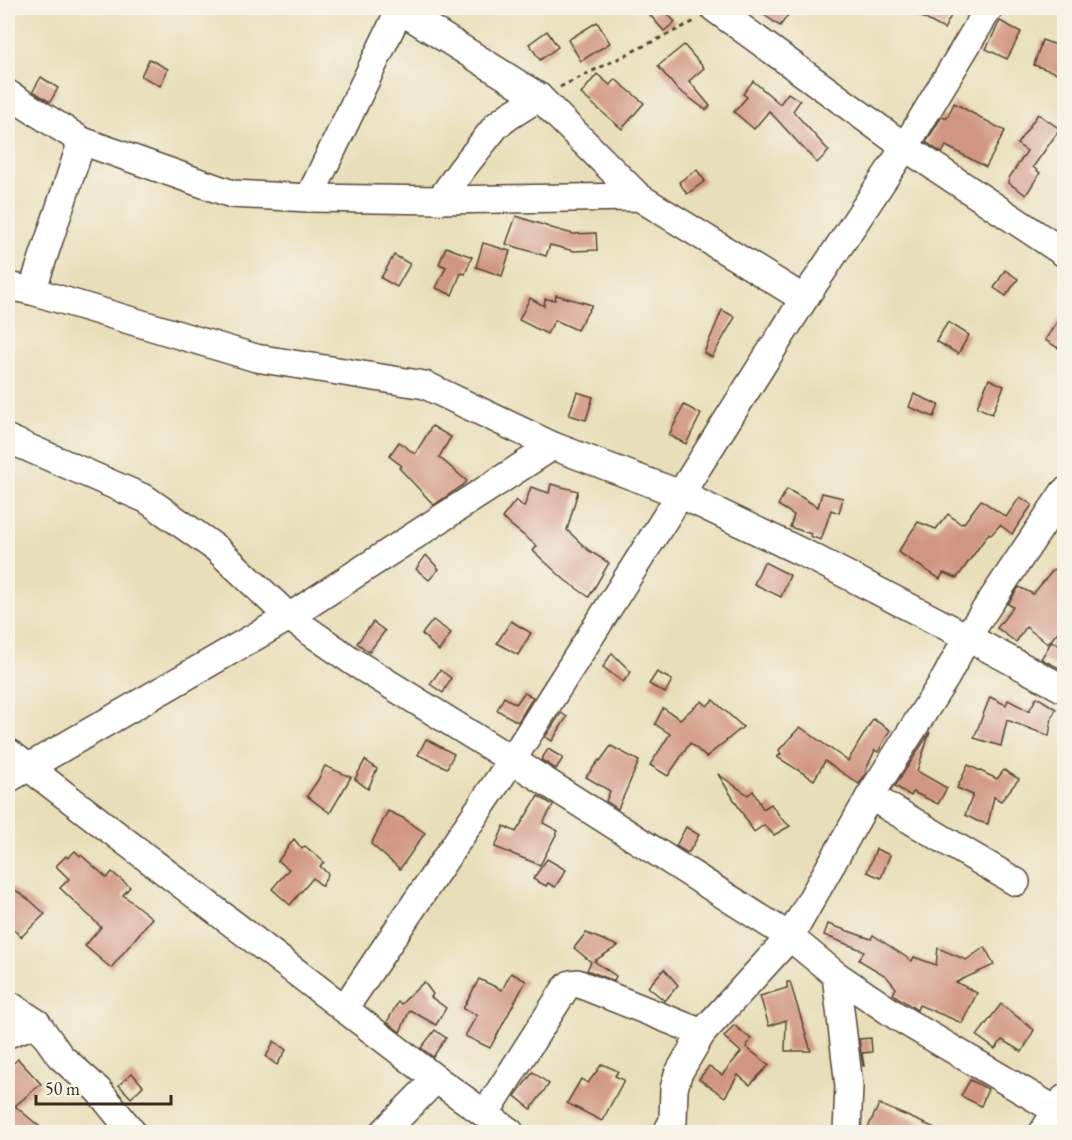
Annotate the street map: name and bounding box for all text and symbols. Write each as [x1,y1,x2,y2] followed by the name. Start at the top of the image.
[36,1068,171,1106] scale bar
[45,1077,80,1100] text: 50 m

